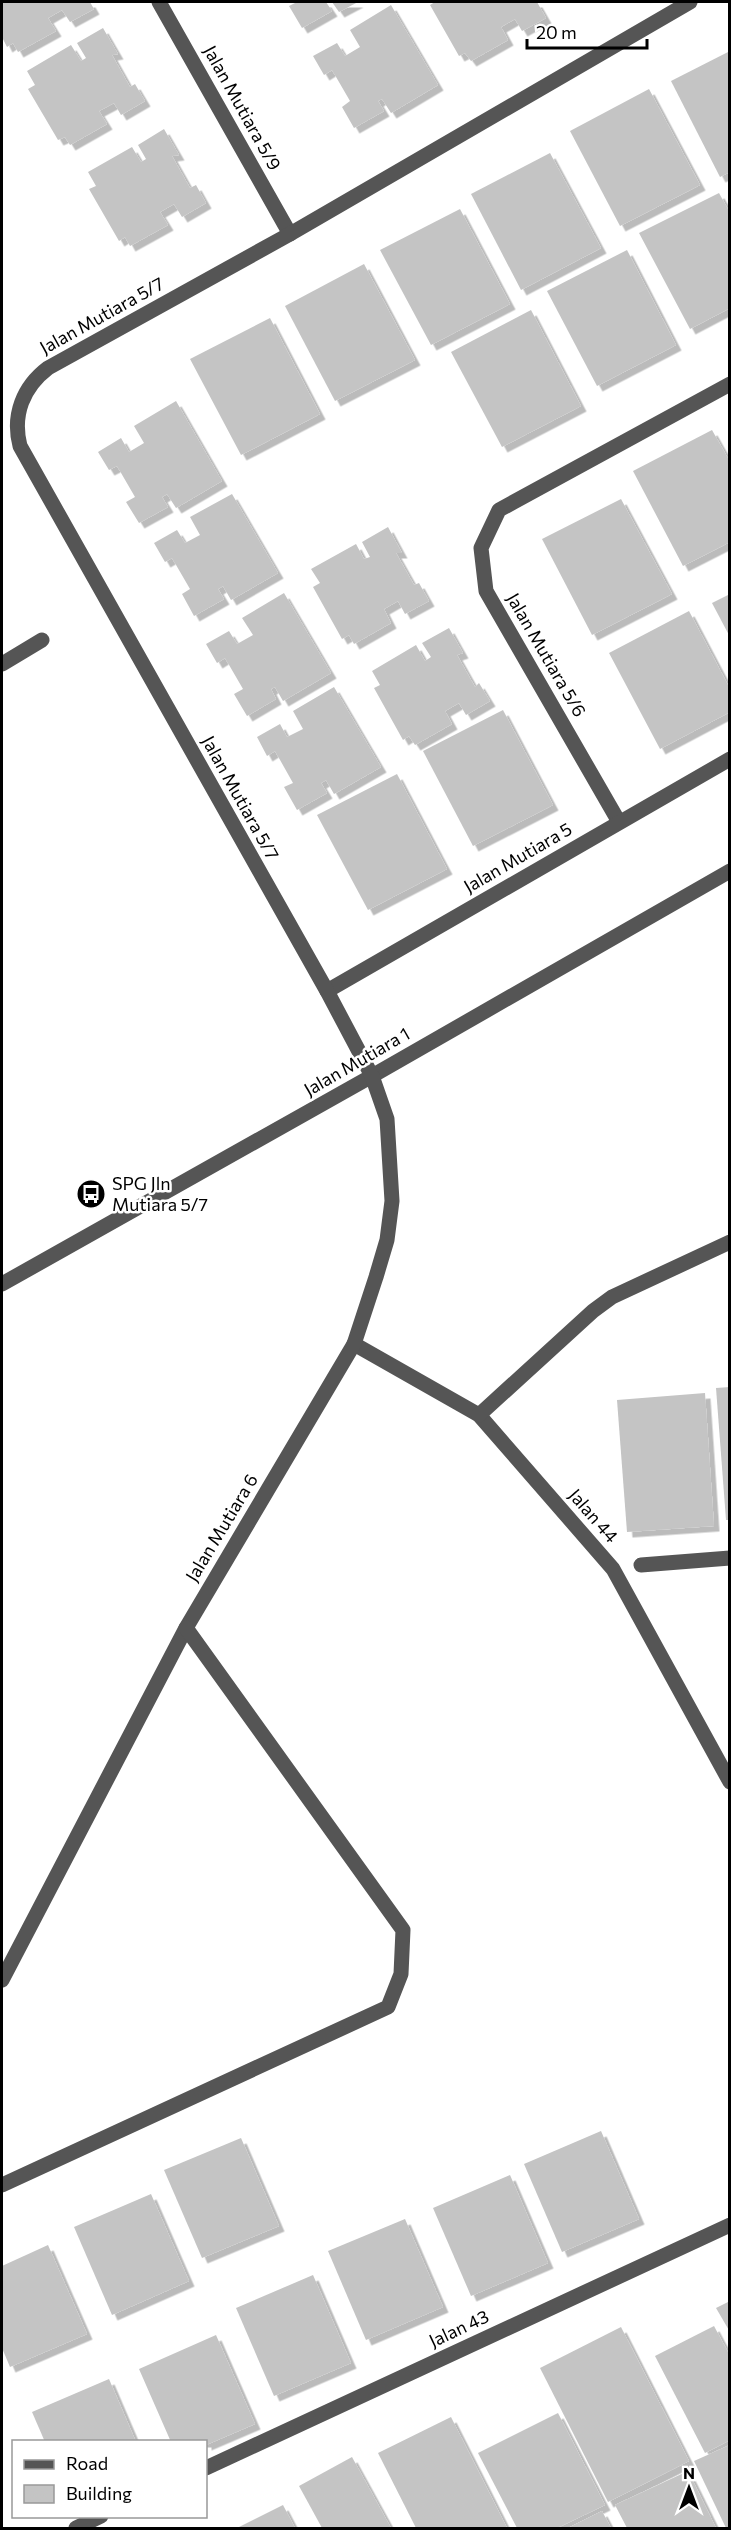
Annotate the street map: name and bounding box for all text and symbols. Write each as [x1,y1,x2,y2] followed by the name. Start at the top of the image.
[527,12,647,50] scale bar
[536,21,577,43] text: 20 m
[199,41,286,174] street label: Jalan Mutiara 5/9
[36,272,167,358] street label: Jalan Mutiara 5/7
[502,589,591,720] street label: Jalan Mutiara 5/6
[198,732,284,863] street label: Jalan Mutiara 5/7
[459,817,576,897] street label: Jalan Mutiara 5
[300,1022,413,1100] street label: Jalan Mutiara 1
[112,1172,208,1215] place label: SPG Jln Mutiara 5/7
[75,1178,107,1210] bus stop icon: SPG Jln Mutiara 5/7
[180,1470,262,1585] street label: Jalan Mutiara 6
[564,1484,623,1547] street label: Jalan 44
[425,2305,492,2351] street label: Jalan 43
[12,2440,207,2518] legend
[66,2452,108,2474] text: Road
[659,2458,719,2518] north arrow
[683,2463,695,2482] text: N
[66,2482,132,2504] text: Building

